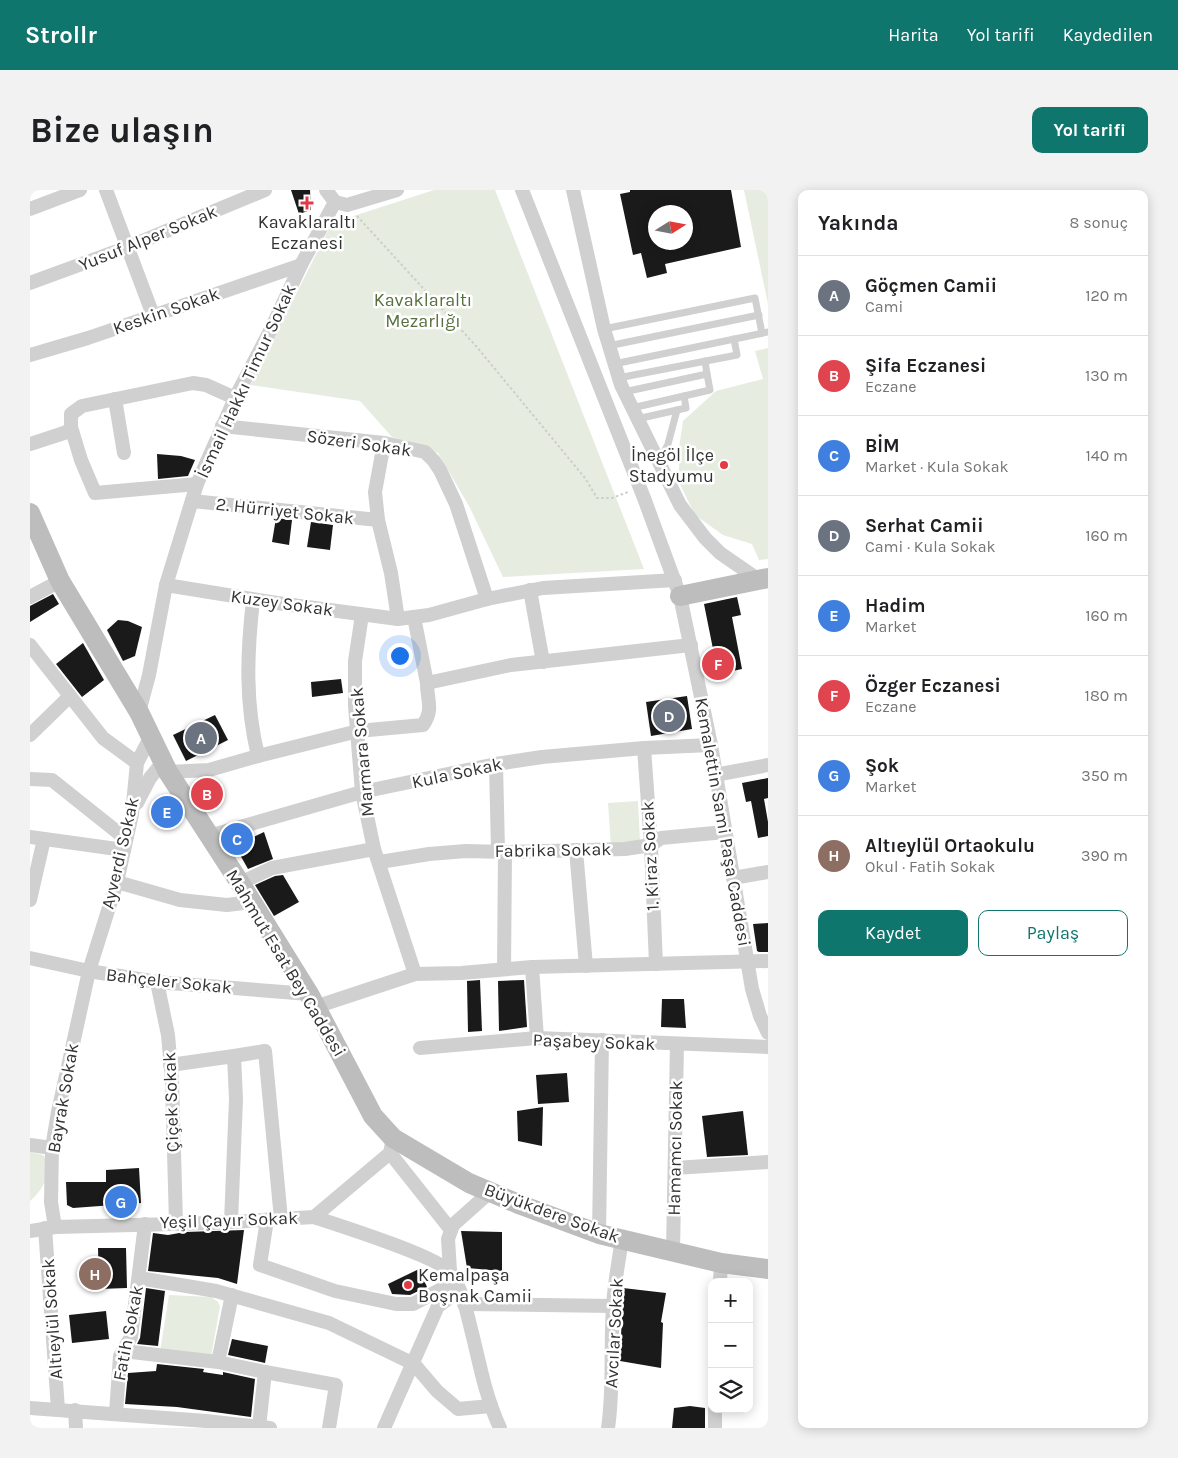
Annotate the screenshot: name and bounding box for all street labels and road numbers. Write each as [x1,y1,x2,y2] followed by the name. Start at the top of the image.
[76,200,220,276] street label: Yusuf Alper Sokak
[191,280,301,482] street label: İsmail Hakkı Timur Sokak
[110,282,222,340] street label: Keskin Sokak
[305,425,413,461] street label: Sözeri Sokak
[215,493,355,529] street label: 2. Hürriyet Sokak
[229,585,335,621] street label: Kuzey Sokak
[345,686,379,818] street label: Marmara Sokak
[690,696,756,948] street label: Kemalettin Sami Paşa Caddesi
[410,753,504,793] street label: Kula Sokak
[96,795,144,911] street label: Ayverdi Sokak
[636,801,664,911] street label: 1. Kiraz Sokak
[494,838,612,862] street label: Fabrika Sokak
[221,865,351,1061] street label: Mahmut Esat Bey Caddesi
[105,963,233,999] street label: Bahçeler Sokak
[532,1029,656,1055] street label: Paşabey Sokak
[43,1041,83,1155] street label: Bayrak Sokak
[158,1052,184,1152] street label: Çiçek Sokak
[663,1080,687,1216] street label: Hamamcı Sokak
[481,1178,623,1248] street label: Büyükdere Sokak
[159,1207,299,1233] street label: Yeşil Çayır Sokak
[37,1258,67,1380] street label: Altıeylül Sokak
[600,1277,628,1389] street label: Avcılar Sokak
[108,1283,148,1383] street label: Fatih Sokak

